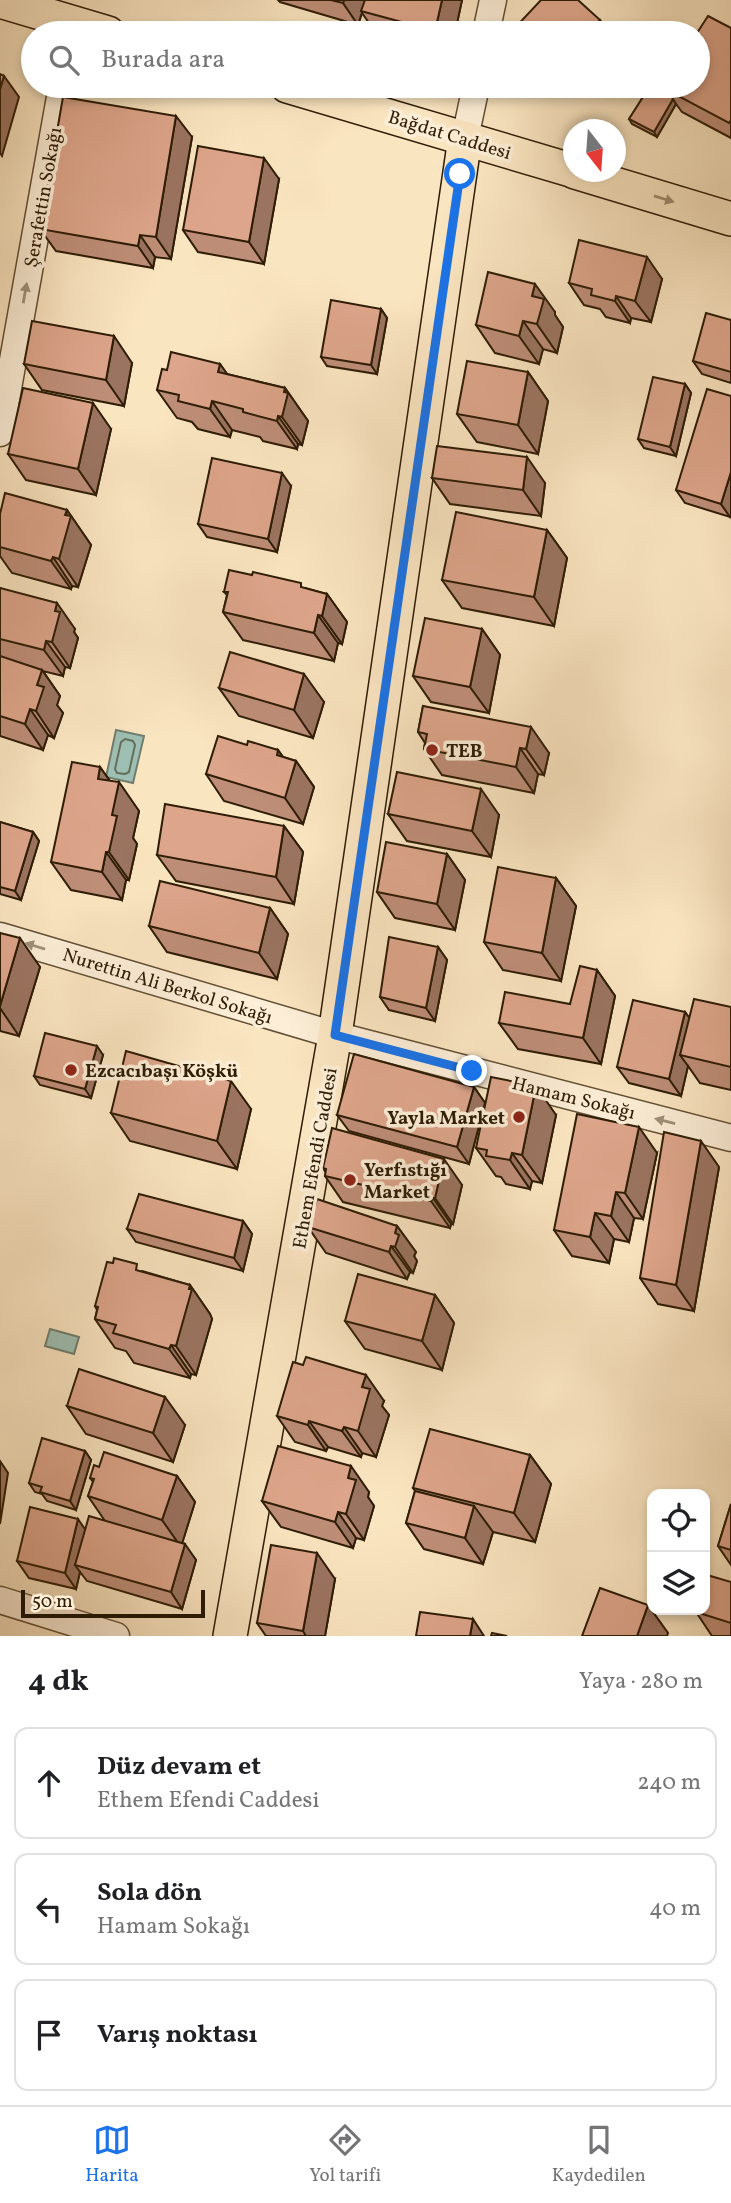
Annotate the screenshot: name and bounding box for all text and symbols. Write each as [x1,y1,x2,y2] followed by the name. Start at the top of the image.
[21,21,710,98] search box
[45,41,83,79] icon: search
[101,42,225,78] text: Burada ara
[385,105,514,167] street label: Bağdat Caddesi
[563,119,626,182] north arrow
[19,125,69,270] street label: Şerafettin Sokağı
[444,158,475,189] route start
[653,194,674,204] one-way arrow
[20,282,31,304] one-way arrow
[446,739,483,765] place label: TEB
[424,742,440,758] marker: TEB
[24,940,46,951] one-way arrow
[59,943,276,1031] street label: Nurettin Ali Berkol Sokağı
[456,1055,487,1086] route end
[85,1059,238,1085] place label: Ezcacıbaşı Köşkü
[63,1062,79,1078] marker: Ezcacıbaşı Köşkü
[287,1065,345,1251] street label: Ethem Efendi Caddesi
[509,1071,638,1127] street label: Hamam Sokağı
[387,1106,505,1132] place label: Yayla Market
[511,1109,527,1125] marker: Yayla Market
[654,1115,675,1125] one-way arrow
[364,1158,447,1206] place label: Yerfıstığı Market
[342,1172,358,1188] marker: Yerfıstığı Market
[647,1489,710,1615] map controls
[647,1489,710,1552] button: locate
[647,1552,710,1615] button: layers
[21,1587,205,1619] scale bar
[32,1589,73,1615] text: 50 m
[28,1661,89,1703] text: 4 dk
[579,1666,703,1698] text: Yaya · 280 m
[97,1749,261,1785] text: Düz devam et
[30,1764,68,1802] icon: ahead
[637,1767,701,1799] text: 240 m
[97,1785,319,1817] text: Ethem Efendi Caddesi
[97,1875,202,1911] text: Sola dön
[30,1890,68,1928] icon: left
[649,1893,701,1925] text: 40 m
[97,1911,250,1943] text: Hamam Sokağı
[30,2016,68,2054] icon: arrive
[97,2017,258,2053] text: Varış noktası
[85,2121,139,2189] tab: Harita
[309,2121,381,2189] tab: Yol tarifi
[552,2121,646,2189] tab: Kaydedilen

